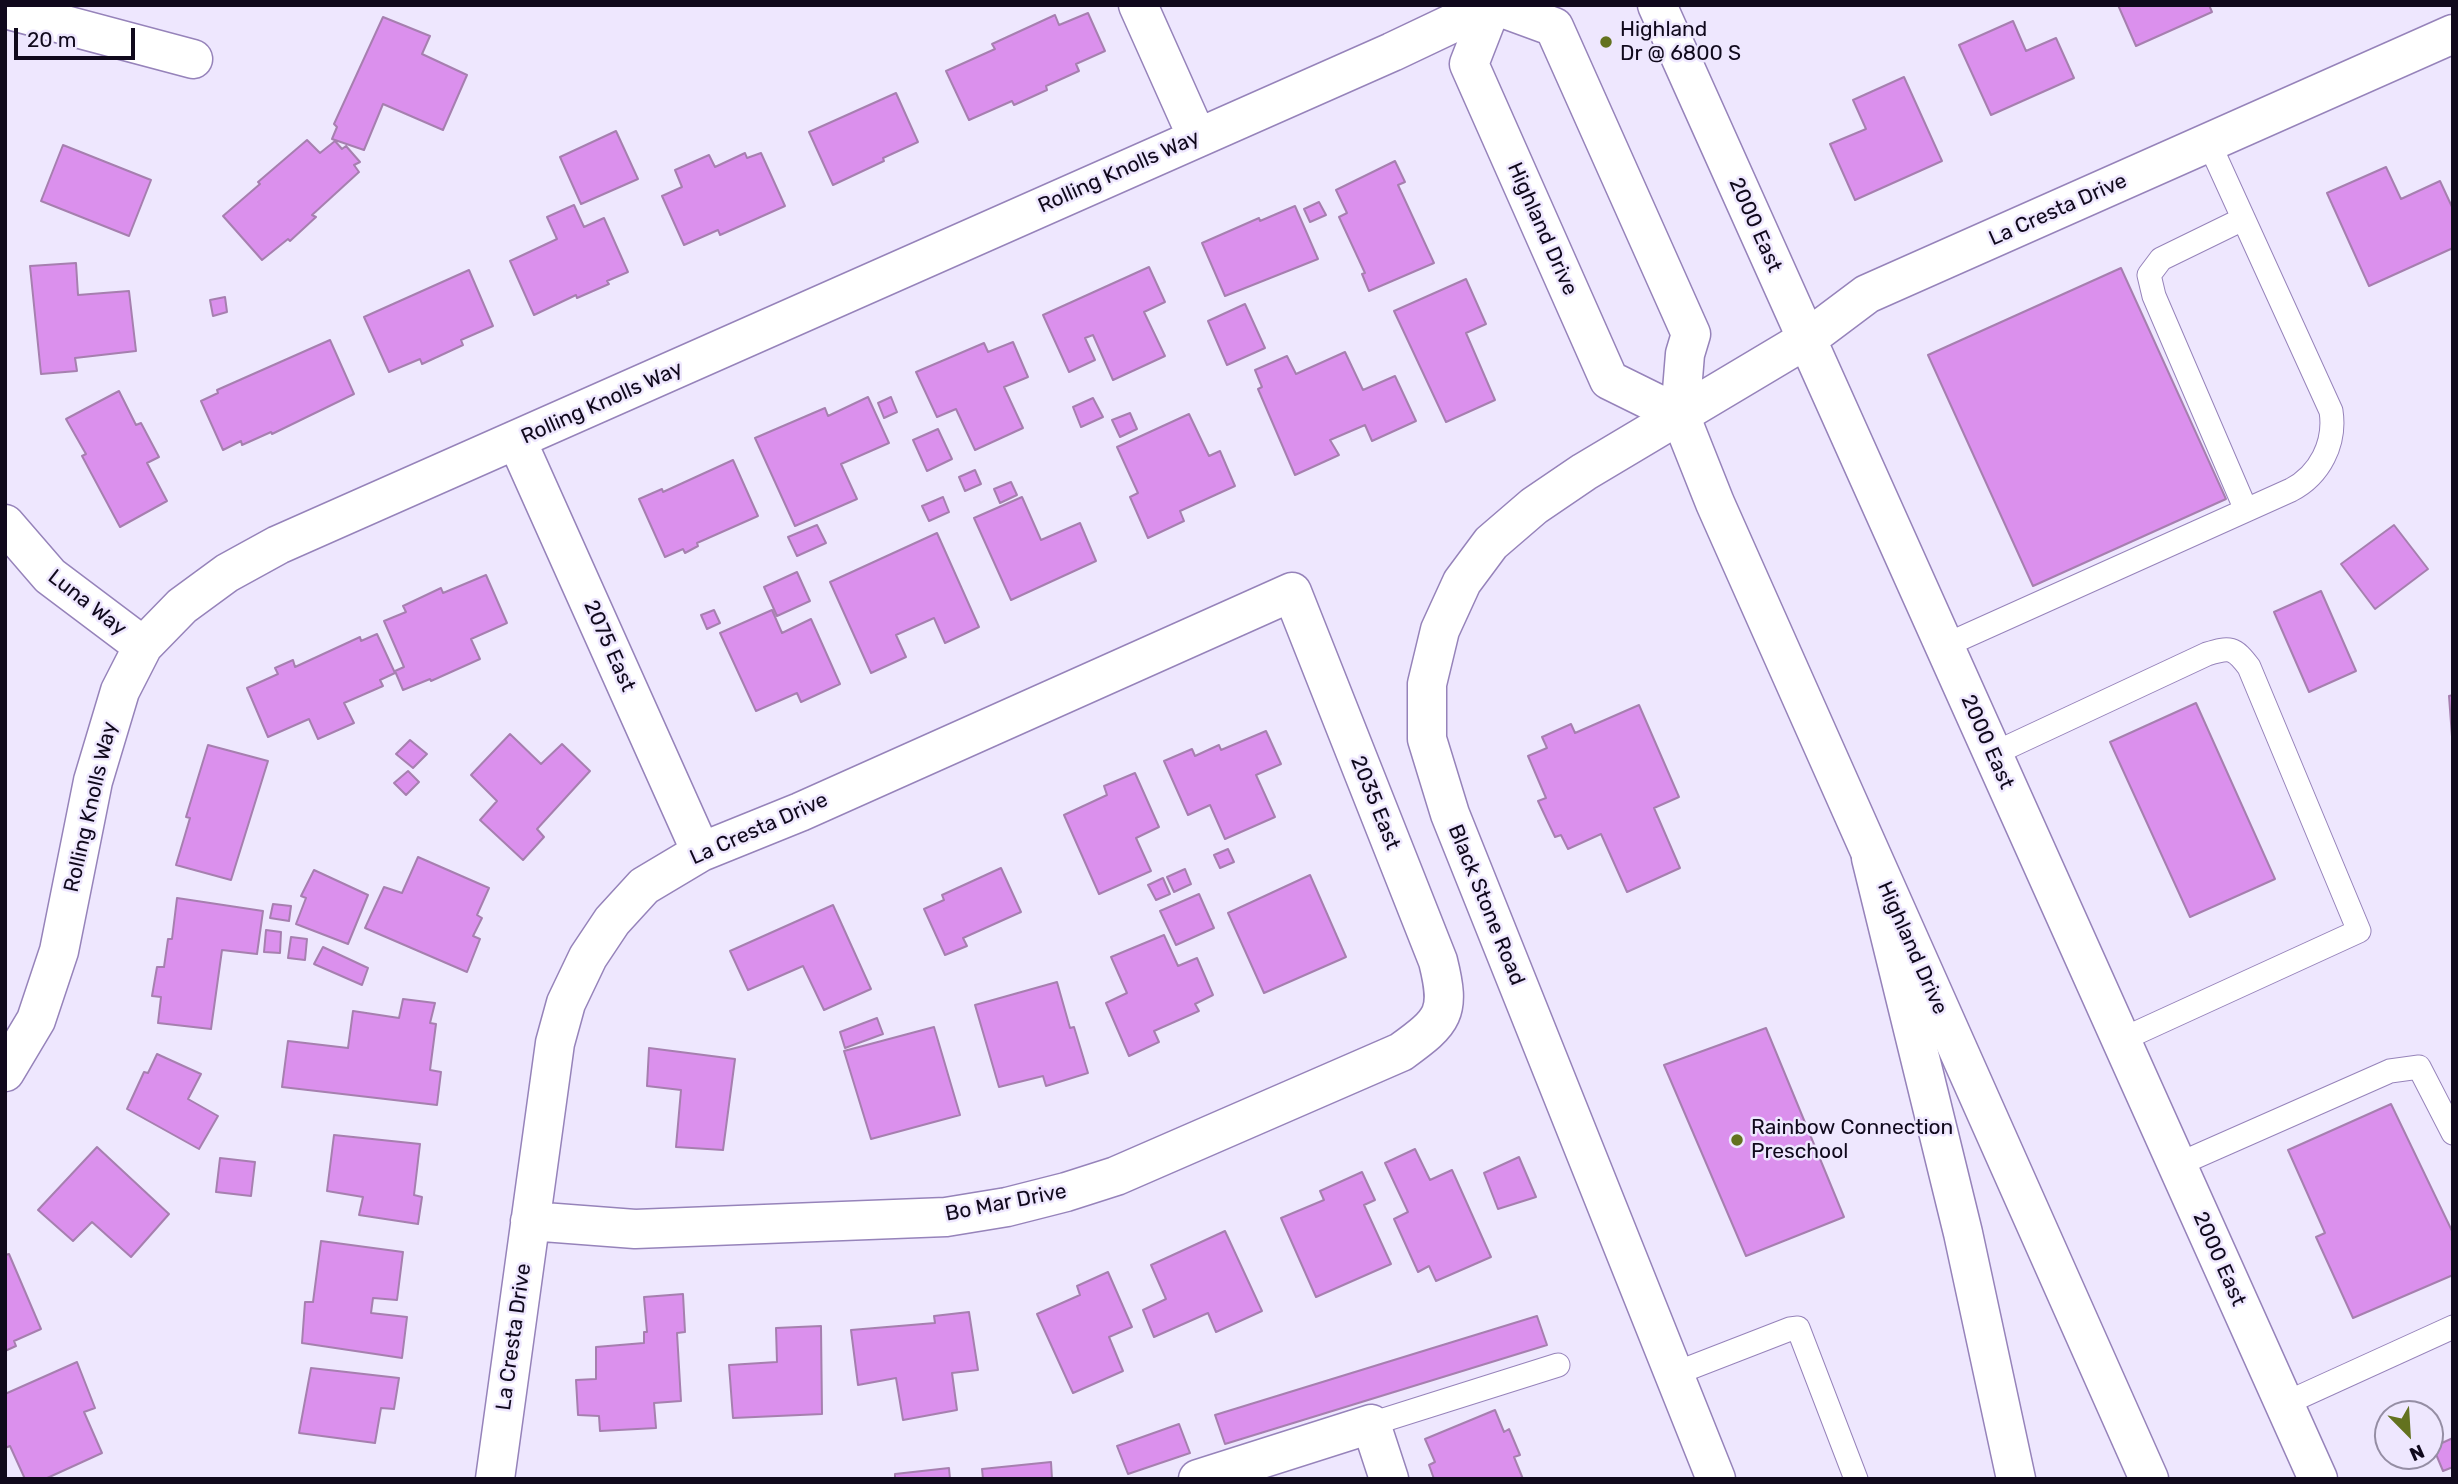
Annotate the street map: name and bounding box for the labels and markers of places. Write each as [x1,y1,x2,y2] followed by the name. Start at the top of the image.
[1620,17,1741,67] place label: Highland Dr @ 6800 S
[1598,34,1614,50] marker: Highland Dr @ 6800 S
[1751,1115,1953,1165] place label: Rainbow Connection Preschool
[1729,1132,1745,1148] marker: Rainbow Connection Preschool

